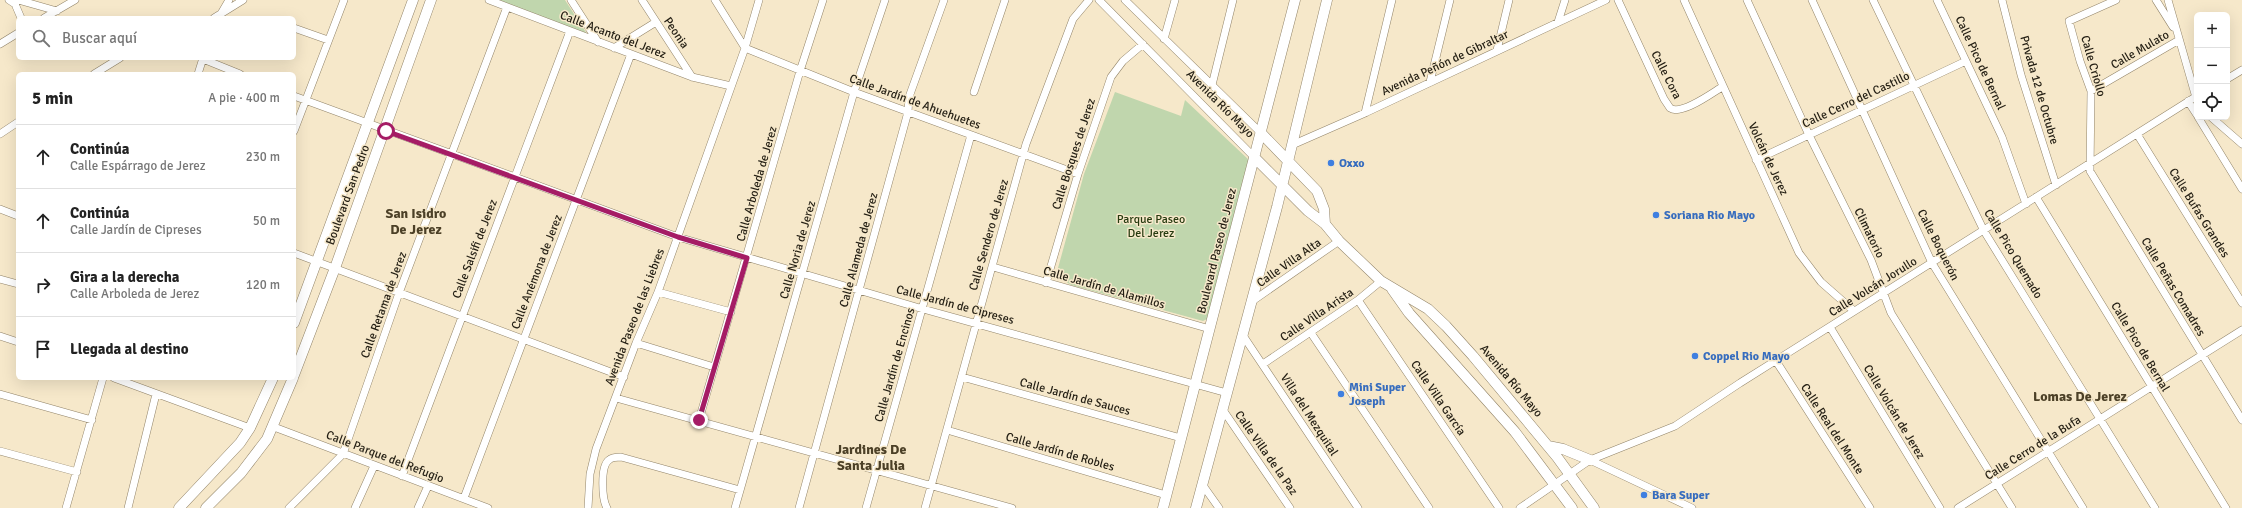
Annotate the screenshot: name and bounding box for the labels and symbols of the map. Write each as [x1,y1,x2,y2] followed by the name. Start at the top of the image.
[558,8,668,62] street label: Calle Acanto del Jerez
[660,14,692,52] street label: Peonia
[1952,14,2009,113] street label: Calle Pico de Bernal
[1379,27,1511,99] street label: Avenida Peñón de Gibraltar
[2108,27,2172,73] street label: Calle Mulato
[2016,34,2062,146] street label: Privada 12 de Octubre
[2077,34,2109,98] street label: Calle Criollo
[1647,48,1685,102] street label: Calle Cora
[1183,67,1257,141] street label: Avenida Río Mayo
[1800,68,1912,132] street label: Calle Cerro del Castillo
[847,71,983,133] street label: Calle Jardín de Ahuehuetes
[1049,96,1099,212] street label: Calle Bosques de Jerez
[1745,120,1791,198] street label: Volcán de Jerez
[377,122,395,140] route start
[733,125,781,243] street label: Calle Arboleda de Jerez
[323,143,373,247] street label: Boulevard San Pedro
[1339,156,1365,171] place label: Oxxo
[1326,158,1336,168] marker: Oxxo
[2165,165,2233,261] street label: Calle Bufas Grandes
[966,178,1012,292] street label: Calle Sendero de Jerez
[1194,187,1240,315] street label: Boulevard Paseo de Jerez
[836,191,882,309] street label: Calle Alameda de Jerez
[449,197,501,301] street label: Calle Salsifi de Jerez
[777,199,819,301] street label: Calle Noria de Jerez
[386,205,446,238] district label: San Isidro De Jerez
[1850,205,1888,261] street label: Climatorio
[1914,207,1962,283] street label: Calle Boquerón
[1980,207,2046,301] street label: Calle Pico Quemado
[1664,208,1755,223] place label: Soriana Rio Mayo
[1651,210,1661,220] marker: Soriana Rio Mayo
[1117,212,1185,241] park label: Parque Paseo Del Jerez
[508,213,566,331] street label: Calle Anémona de Jerez
[1254,235,1324,291] street label: Calle Villa Alta
[2138,235,2208,339] street label: Calle Peñas Comadres
[602,246,668,388] street label: Avenida Paseo de las Liebres
[358,250,410,360] street label: Calle Retama de Jerez
[1826,254,1920,320] street label: Calle Volcán Jorullo
[1041,263,1167,313] street label: Calle Jardín de Alamillos
[894,282,1016,328] street label: Calle Jardín de Cipreses
[1277,285,1357,345] street label: Calle Villa Arista
[2107,299,2173,395] street label: Calle Pico de Bernal
[871,306,919,424] street label: Calle Jardín de Encinos
[1476,342,1546,420] street label: Avenida Río Mayo
[1703,349,1790,364] place label: Coppel Rio Mayo
[1690,351,1700,361] marker: Coppel Rio Mayo
[1407,357,1469,439] street label: Calle Villa García
[1860,362,1928,462] street label: Calle Volcán de Jerez
[1277,371,1341,459] street label: Villa del Mezquital
[1018,375,1132,419] street label: Calle Jardín de Sauces
[1349,380,1406,409] place label: Mini Super Joseph
[1797,381,1867,477] street label: Calle Real del Monte
[2033,388,2127,405] district label: Lomas De Jerez
[1336,389,1346,399] marker: Mini Super Joseph
[1231,408,1301,498] street label: Calle Villa de la Paz
[690,411,708,429] route end
[1982,412,2084,484] street label: Calle Cerro de la Bufa
[324,428,446,486] street label: Calle Parque del Refugio
[1004,429,1116,475] street label: Calle Jardín de Robles
[836,441,906,474] district label: Jardines De Santa Julia
[1652,488,1710,503] place label: Bara Super
[1639,490,1649,500] marker: Bara Super

